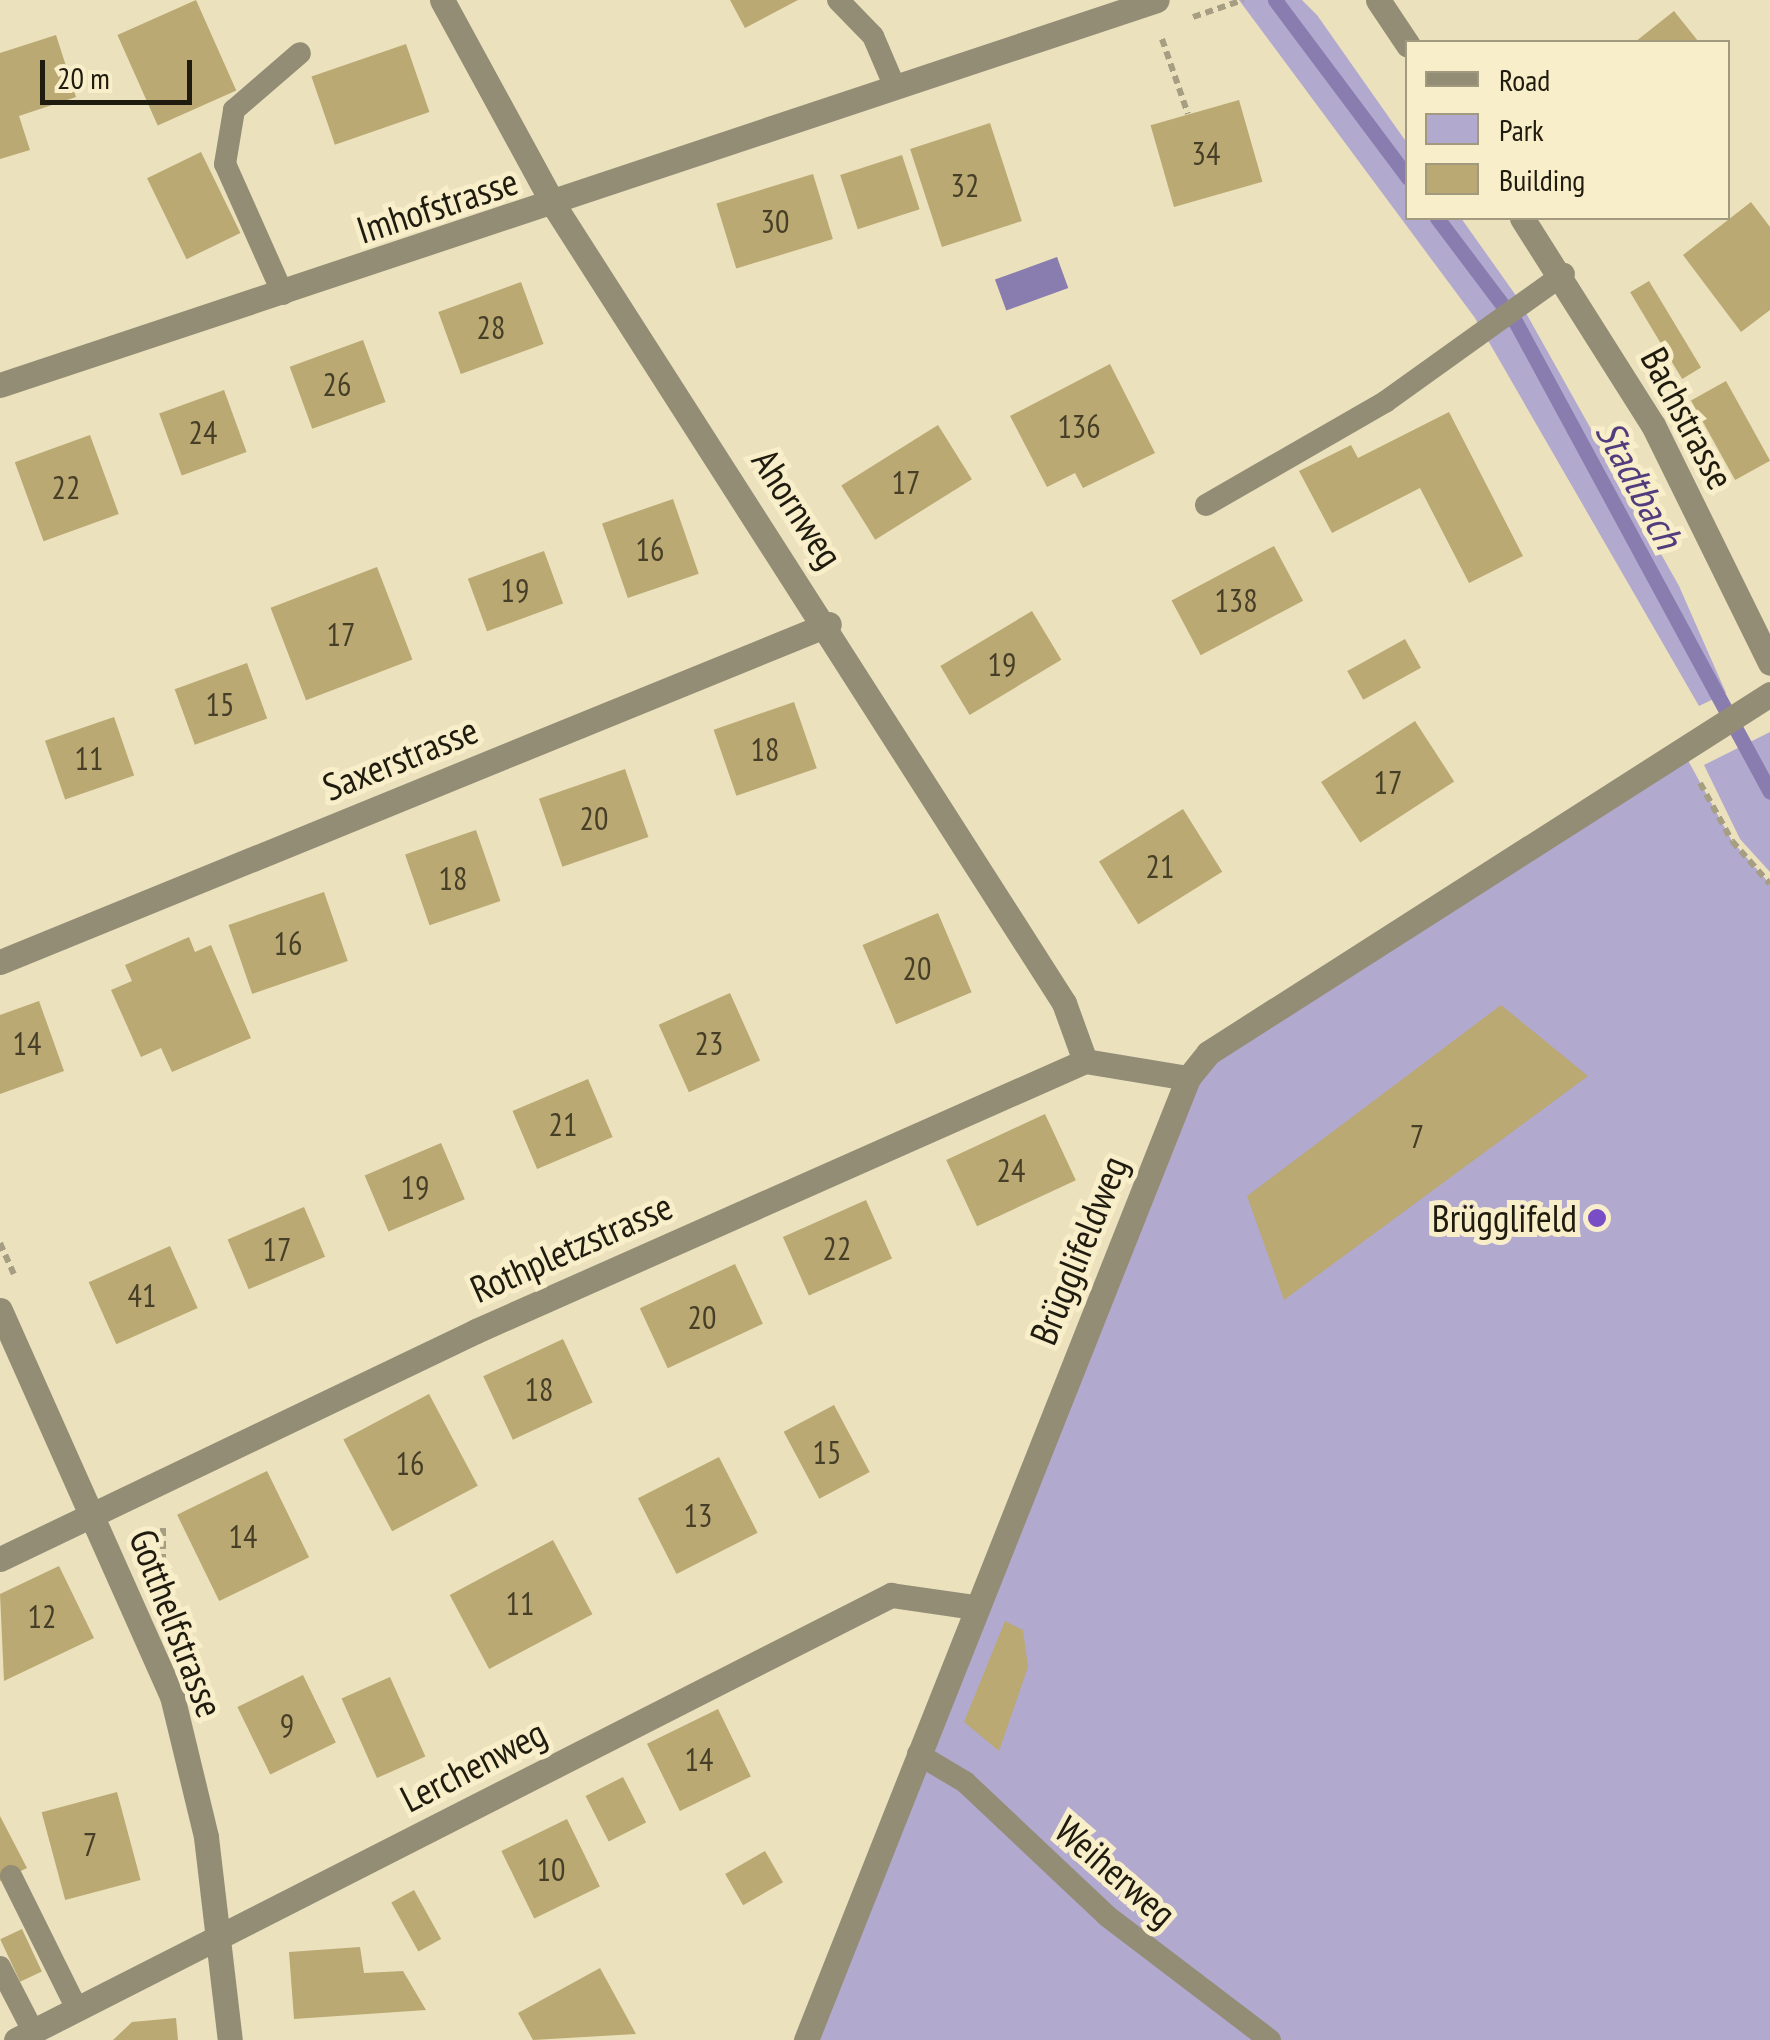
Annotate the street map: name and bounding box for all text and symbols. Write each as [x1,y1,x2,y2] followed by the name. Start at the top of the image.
[45,40,198,102] scale bar
[1405,40,1730,220] legend
[57,58,110,97] text: 20 m
[1499,60,1550,99] text: Road
[1499,110,1544,149] text: Park
[1192,134,1220,172] house number: 34
[351,158,523,252] street label: Imhofstrasse
[1499,160,1585,199] text: Building
[951,166,979,204] house number: 32
[761,202,789,240] house number: 30
[477,308,505,346] house number: 28
[1632,339,1744,497] street label: Bachstrasse
[323,365,351,403] house number: 26
[1057,407,1101,445] house number: 136
[1587,412,1693,556] water label: Stadtbach
[189,413,217,451] house number: 24
[743,440,853,576] street label: Ahornweg
[892,463,920,501] house number: 17
[52,468,80,506] house number: 22
[636,530,664,568] house number: 16
[501,571,529,609] house number: 19
[1214,581,1258,619] house number: 138
[327,615,355,653] house number: 17
[988,645,1016,683] house number: 19
[206,685,234,723] house number: 15
[316,706,484,810] street label: Saxerstrasse
[751,730,779,768] house number: 18
[75,739,103,777] house number: 11
[1374,763,1402,801] house number: 17
[580,799,608,837] house number: 20
[1146,847,1174,885] house number: 21
[439,859,467,897] house number: 18
[274,924,302,962] house number: 16
[903,949,931,987] house number: 20
[13,1024,41,1062] house number: 14
[695,1024,723,1062] house number: 23
[549,1105,577,1143] house number: 21
[1410,1117,1424,1155] house number: 7
[1020,1149,1136,1351] street label: Brügglifeldweg
[997,1151,1025,1189] house number: 24
[401,1168,429,1206] house number: 19
[463,1182,679,1312] street label: Rothpletzstrasse
[1432,1195,1577,1241] place label: Brügglifeld
[1586,1207,1608,1229] marker: Brügglifeld
[823,1229,851,1267] house number: 22
[263,1230,291,1268] house number: 17
[128,1276,156,1314] house number: 41
[688,1298,716,1336] house number: 20
[525,1370,553,1408] house number: 18
[813,1433,841,1471] house number: 15
[396,1444,424,1482] house number: 16
[684,1496,712,1534] house number: 13
[229,1517,257,1555] house number: 14
[120,1523,234,1723] street label: Gotthelfstrasse
[506,1584,534,1622] house number: 11
[28,1597,56,1635] house number: 12
[280,1706,294,1744] house number: 9
[393,1709,553,1821] street label: Lerchenweg
[685,1740,713,1778] house number: 14
[1046,1806,1186,1936] street label: Weiherweg
[83,1825,97,1863] house number: 7
[537,1850,565,1888] house number: 10

